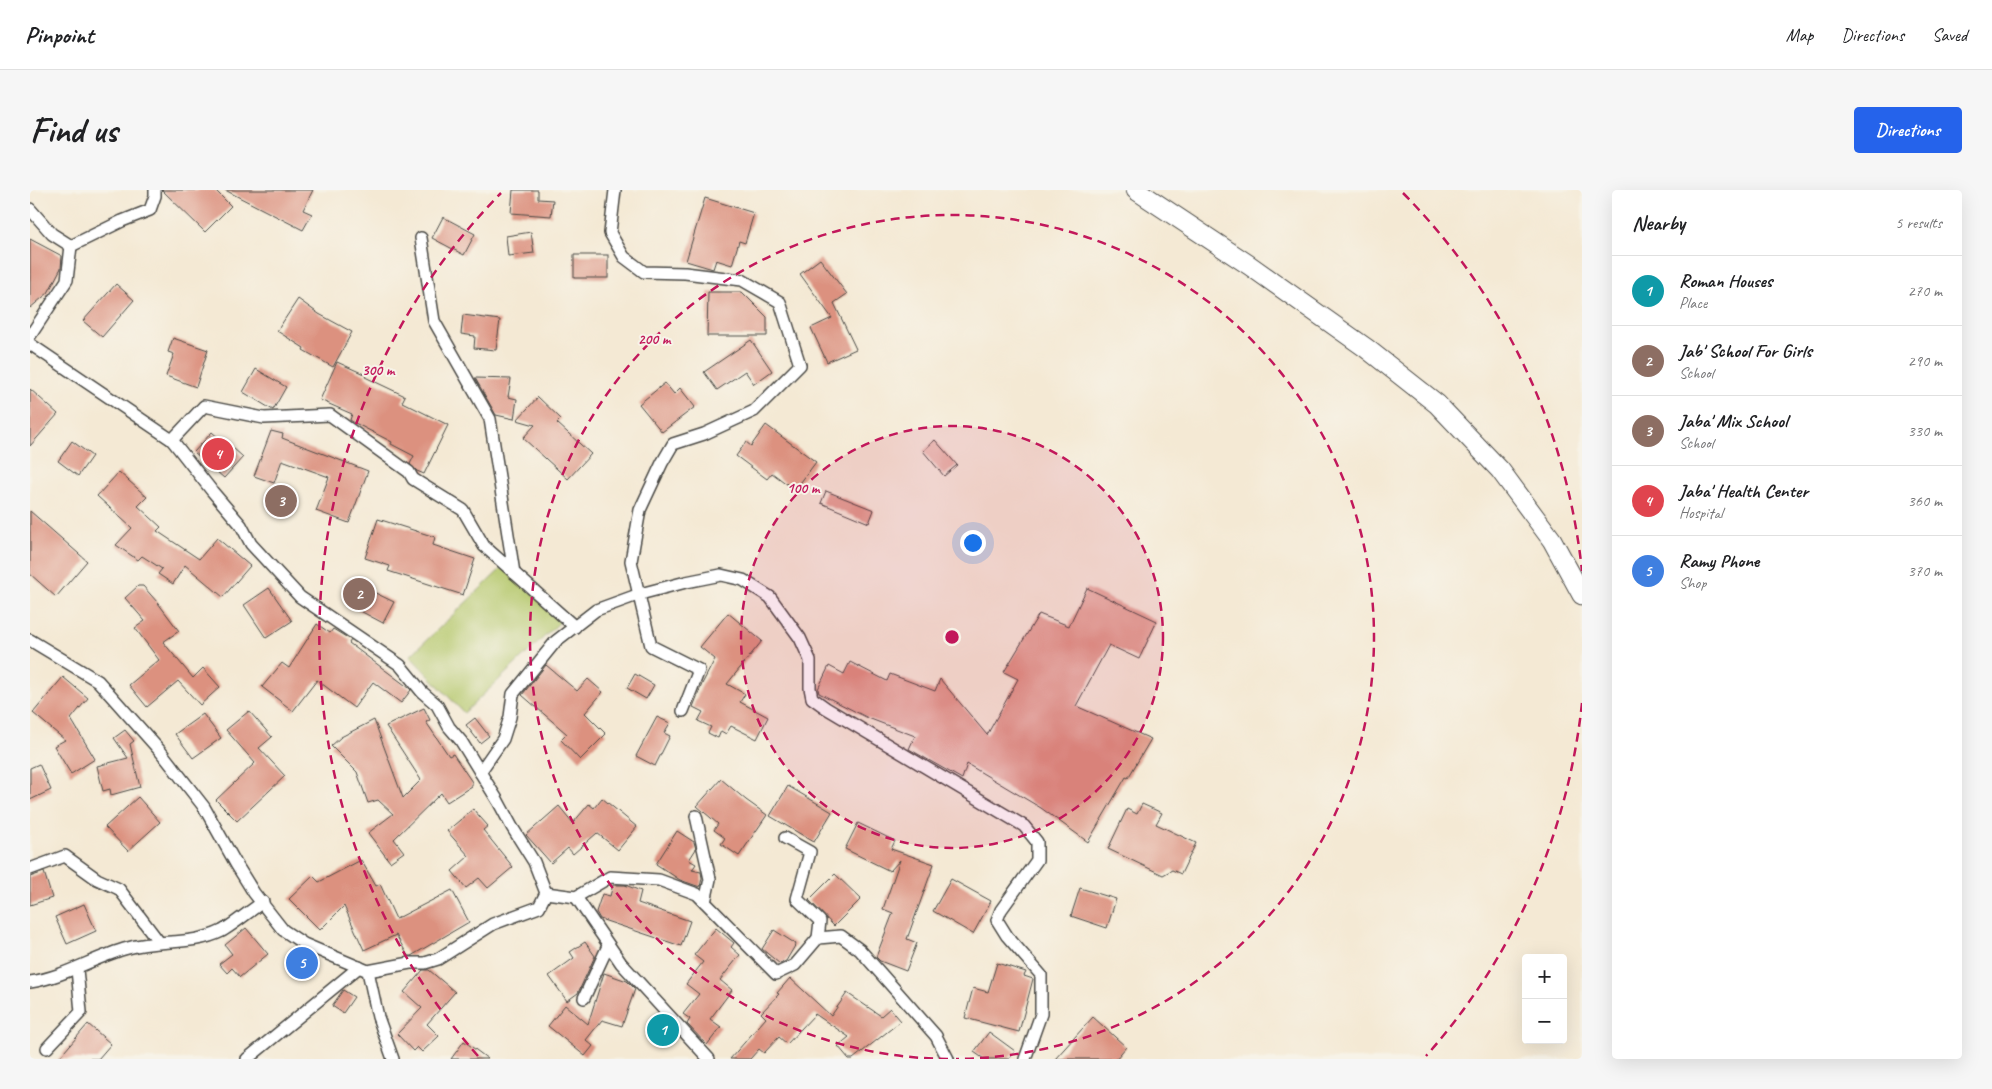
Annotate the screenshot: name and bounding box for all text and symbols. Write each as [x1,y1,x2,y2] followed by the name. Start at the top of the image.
[25,20,94,50] text: Pinpoint
[1786,24,1813,46] text: Map
[1841,24,1904,46] text: Directions
[1932,24,1967,46] text: Saved
[1854,107,1962,153] button: Directions
[30,108,117,153] text: Find us
[1632,210,1685,236] text: Nearby
[1895,213,1942,233] text: 5 results
[1679,269,1772,293] text: Roman Houses
[1644,281,1652,301] text: 1
[1908,281,1942,301] text: 270 m
[1679,293,1707,313] text: Place
[638,330,672,349] text: 200 m
[1679,339,1812,363] text: Jab' School For Girls
[1644,351,1652,371] text: 2
[1908,351,1942,371] text: 290 m
[362,361,396,380] text: 300 m
[1679,363,1713,383] text: School
[1679,409,1787,433] text: Jaba' Mix School
[1644,421,1652,441] text: 3
[1908,421,1942,441] text: 330 m
[1679,433,1713,453] text: School
[202,435,234,473] pin: 4
[787,479,821,498] text: 100 m
[1679,479,1808,503] text: Jaba' Health Center
[265,482,297,520] pin: 3
[1644,491,1652,511] text: 4
[1908,491,1942,511] text: 360 m
[1679,503,1723,523] text: Hospital
[960,530,986,556] your location
[1679,549,1759,573] text: Ramy Phone
[1645,561,1651,581] text: 5
[1908,561,1942,581] text: 370 m
[1679,573,1706,593] text: Shop
[343,575,375,613] pin: 2
[943,628,961,646] centre of rings
[286,944,318,982] pin: 5
[1522,954,1567,1044] map controls
[1522,954,1567,999] button: +
[1522,999,1567,1044] button: −
[647,1011,679,1049] pin: 1

